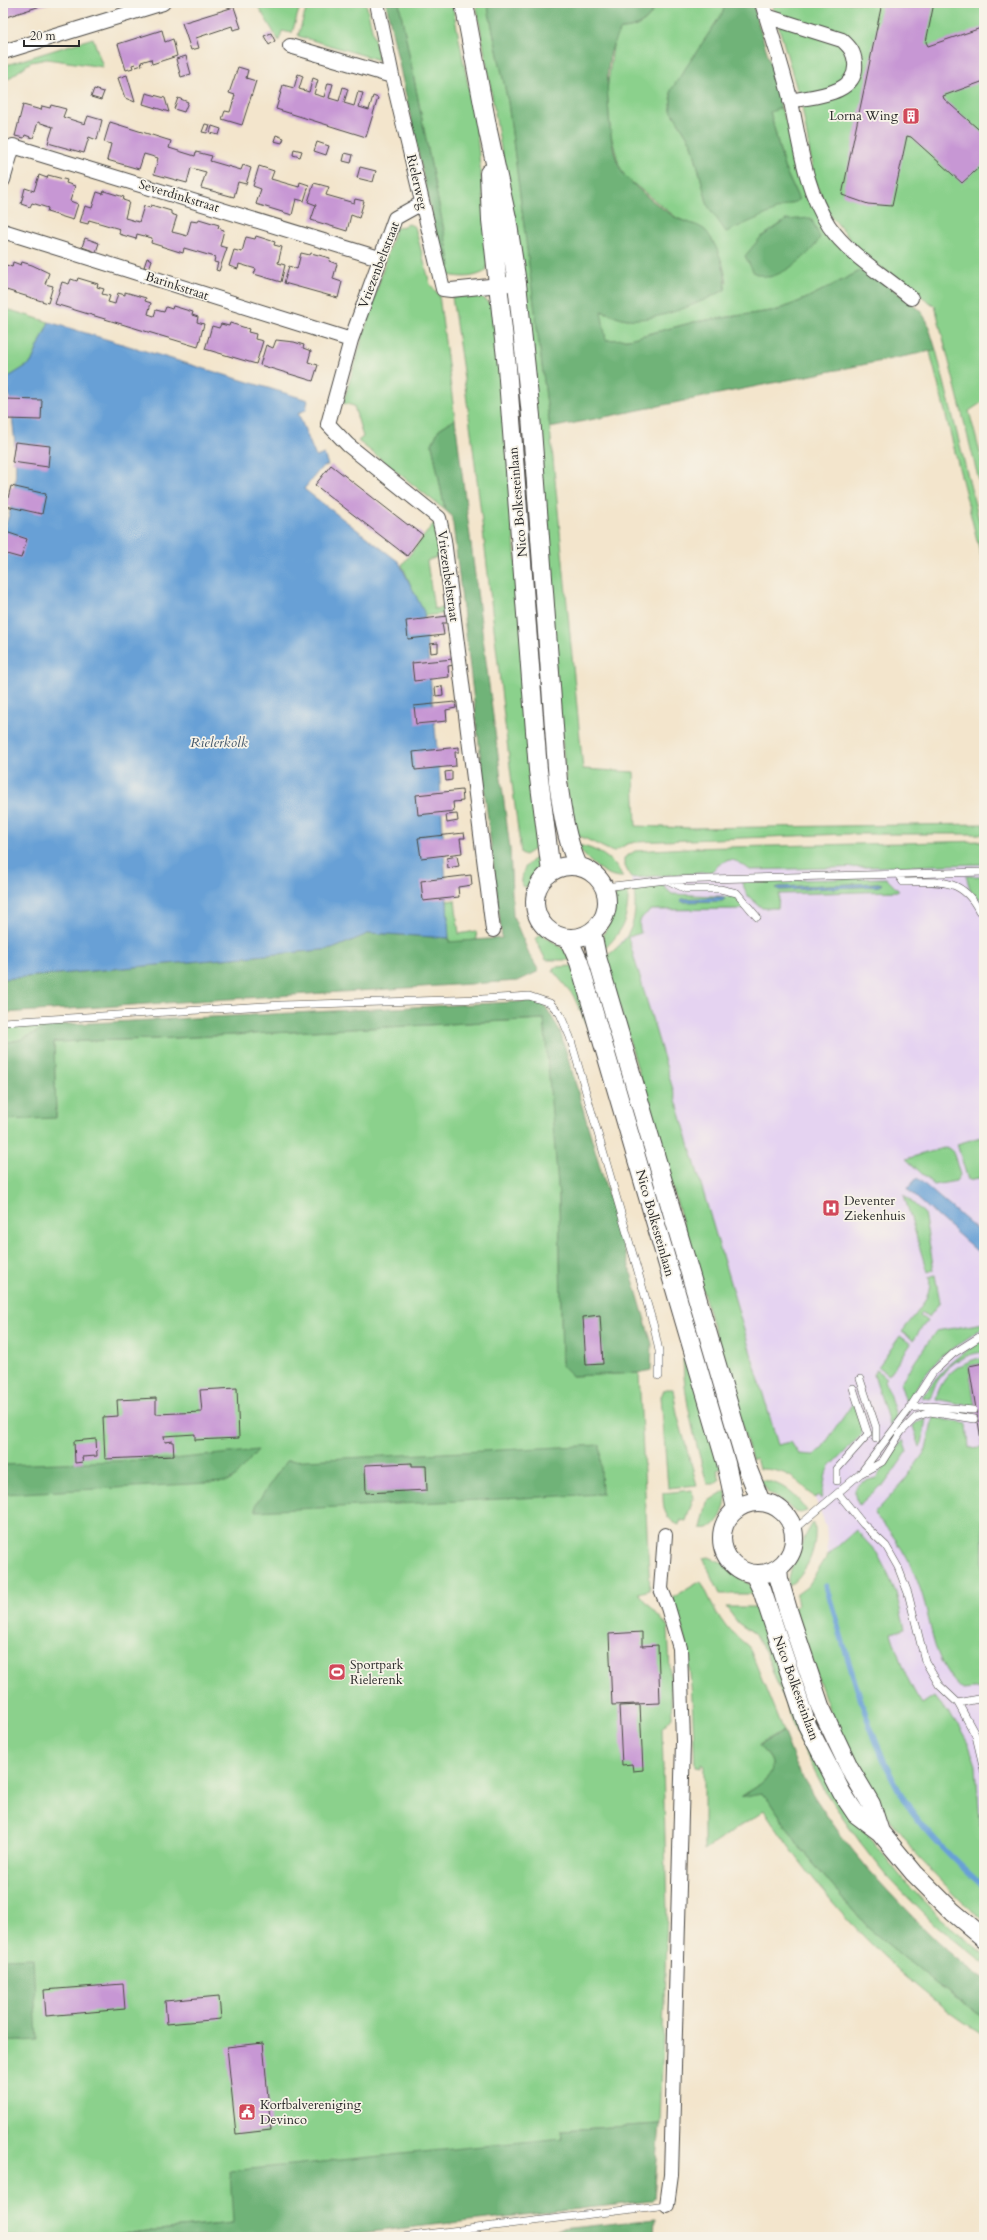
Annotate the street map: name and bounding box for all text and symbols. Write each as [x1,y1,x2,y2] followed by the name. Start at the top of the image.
[24,22,79,48] scale bar
[30,28,57,44] text: 20 m
[901,106,921,126] building icon: Lorna Wing
[829,107,899,125] place label: Lorna Wing
[402,153,432,212] street label: Rielerweg
[137,175,221,217] street label: Severdinkstraat
[354,219,404,311] street label: Vriezenbeltstraat
[143,267,211,305] street label: Barinkstraat
[504,446,532,558] street label: Nico Bolkesteinlaan
[433,529,463,623] street label: Vriezenbeltstraat
[190,733,248,752] water label: Rielerkolk
[631,1167,679,1279] street label: Nico Bolkesteinlaan
[844,1192,905,1225] place label: Deventer Ziekenhuis
[821,1198,841,1218] hospital icon: Deventer Ziekenhuis
[769,1633,824,1744] street label: Nico Bolkesteinlaan
[350,1656,404,1689] place label: Sportpark Rielerenk
[327,1662,347,1682] sports icon: Sportpark Rielerenk
[260,2096,362,2129] place label: Korfbalvereniging Devinco
[237,2102,257,2122] public building icon: Korfbalvereniging Devinco

